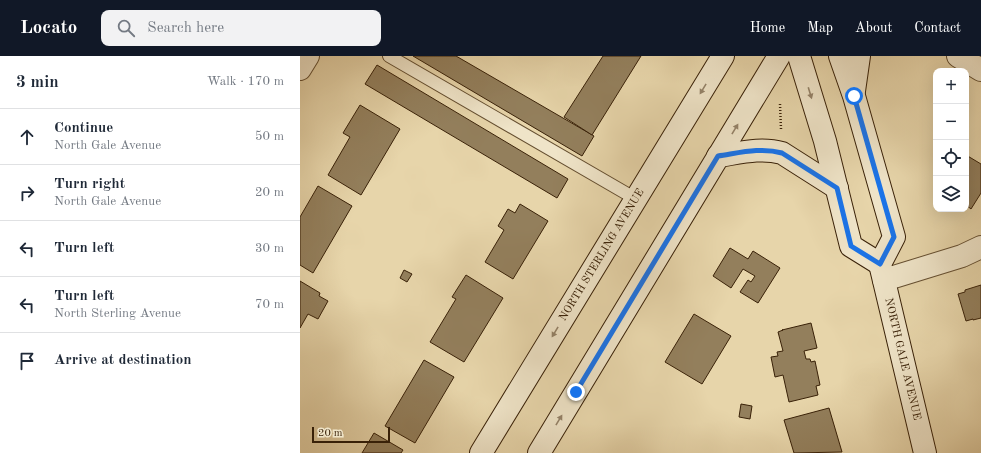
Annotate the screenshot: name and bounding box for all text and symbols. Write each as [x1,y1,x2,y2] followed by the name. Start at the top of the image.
[101,10,381,46] search box
[115,17,137,39] icon: search
[20,19,77,38] text: Locato
[147,21,224,36] text: Search here
[750,21,785,35] text: Home
[807,21,833,35] text: Map
[855,21,892,35] text: About
[914,21,961,35] text: Contact
[933,68,969,212] map controls
[933,68,969,104] button: +
[16,74,59,91] text: 3 min
[207,75,284,88] text: Walk · 170 m
[699,84,707,94] one-way arrow
[807,87,813,99] one-way arrow
[845,87,863,105] route start
[933,104,969,140] button: −
[54,121,113,136] text: Continue
[731,123,738,135] one-way arrow
[16,126,38,148] icon: ahead
[255,130,284,143] text: 50 m
[54,139,161,152] text: North Gale Avenue
[933,140,969,176] button: locate
[933,176,969,212] button: layers
[54,177,125,192] text: Turn right
[16,182,38,204] icon: right
[255,186,284,199] text: 20 m
[557,187,646,323] street label: NORTH STERLING AVENUE
[54,195,161,208] text: North Gale Avenue
[16,238,38,260] icon: left
[54,241,114,256] text: Turn left
[255,242,284,255] text: 30 m
[54,289,114,304] text: Turn left
[16,294,38,316] icon: left
[883,297,922,421] street label: NORTH GALE AVENUE
[255,298,284,311] text: 70 m
[54,307,181,320] text: North Sterling Avenue
[551,326,558,338] one-way arrow
[16,350,38,372] icon: arrive
[54,353,192,368] text: Arrive at destination
[567,383,585,401] route end
[555,415,563,425] one-way arrow
[312,425,390,444] scale bar
[318,428,343,439] text: 20 m

